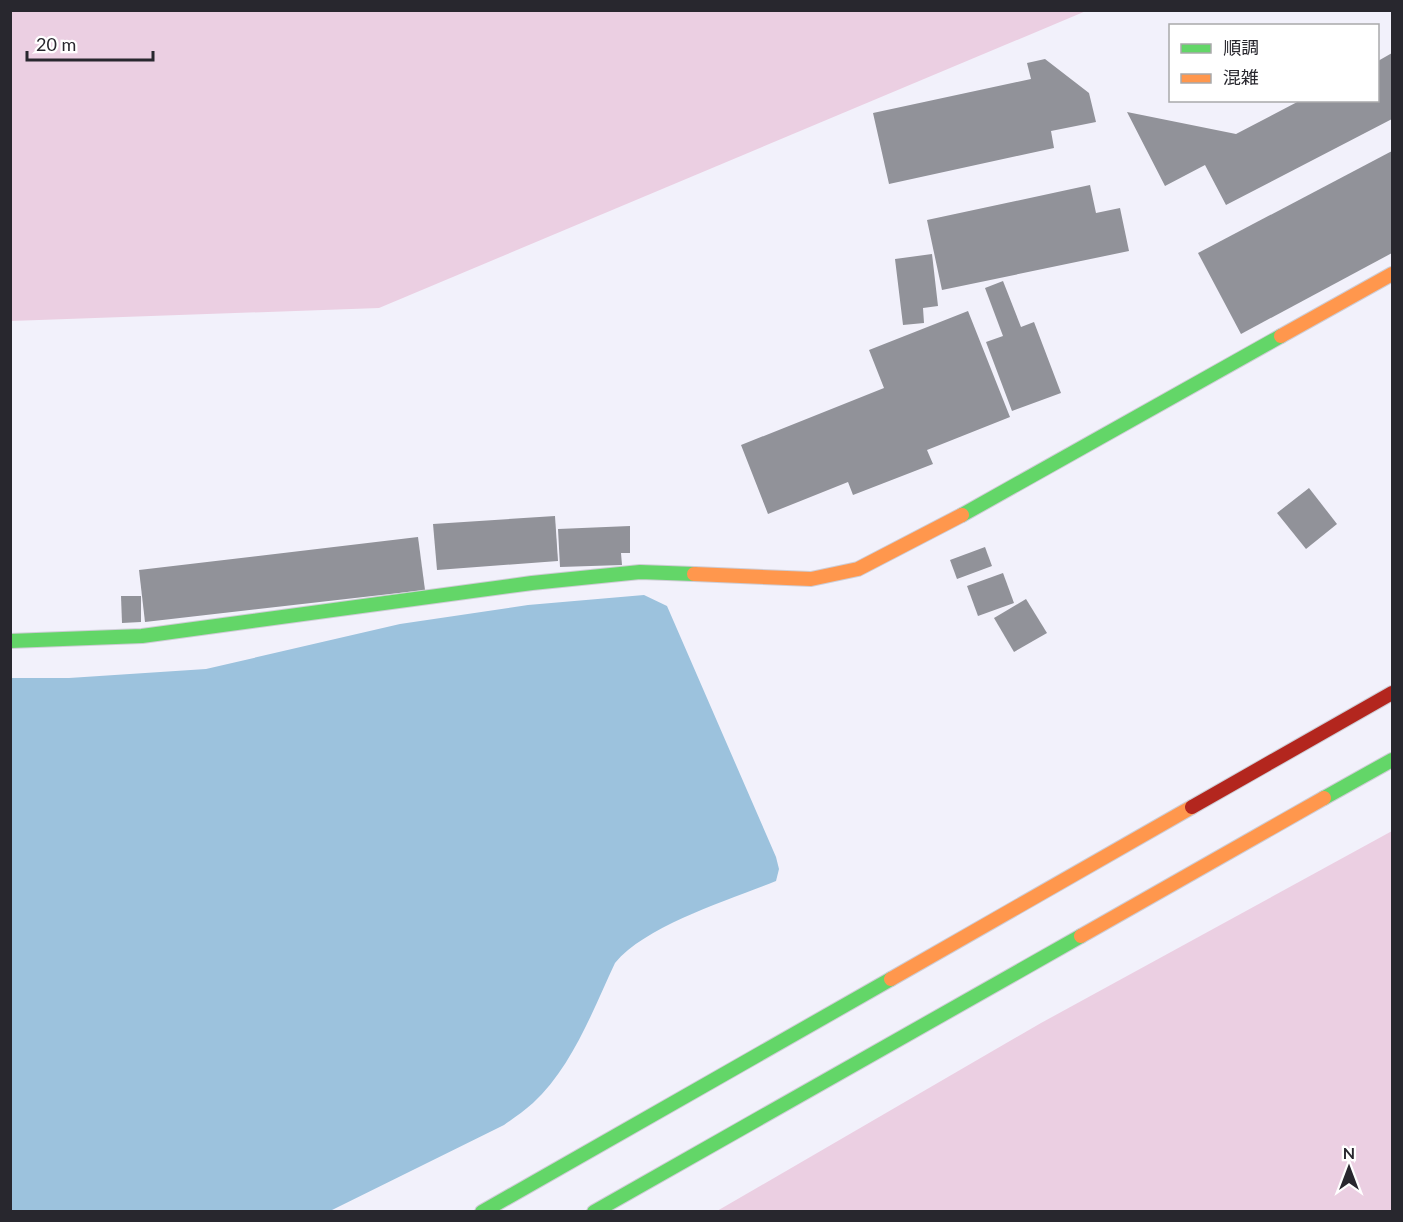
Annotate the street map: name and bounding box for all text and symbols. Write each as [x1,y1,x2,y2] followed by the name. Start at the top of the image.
[27,24,153,62] scale bar
[1169,24,1379,102] legend
[36,33,76,55] text: 20 m
[1223,36,1259,58] text: 順調
[1223,66,1259,88] text: 混雑
[1319,1138,1379,1198] north arrow
[1343,1143,1355,1162] text: N

